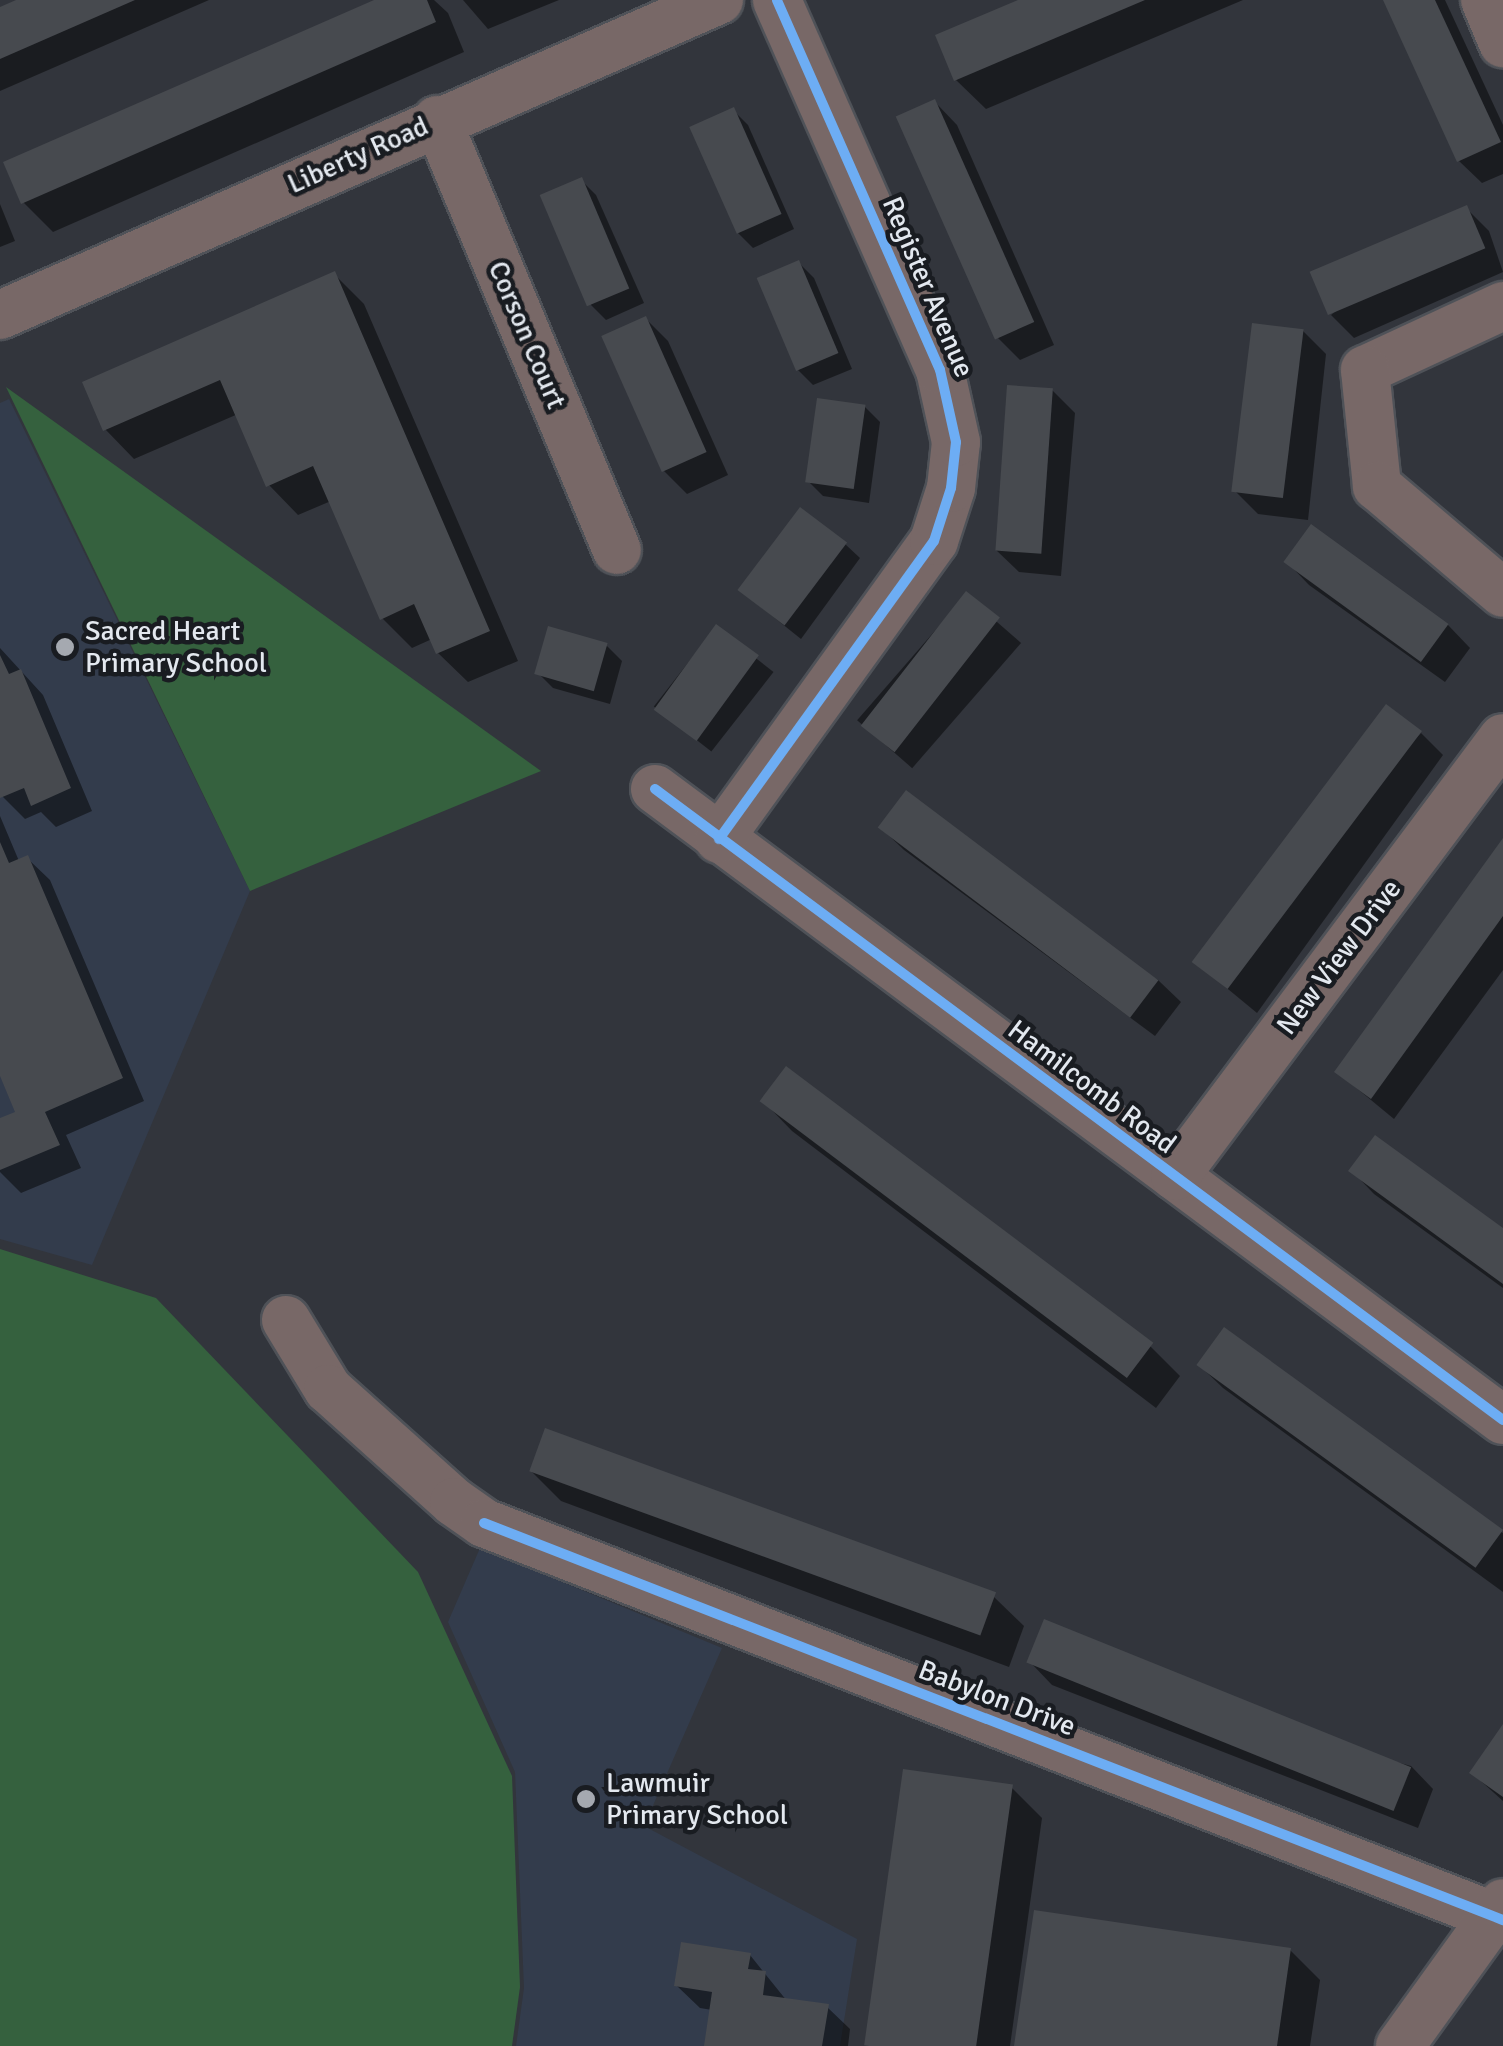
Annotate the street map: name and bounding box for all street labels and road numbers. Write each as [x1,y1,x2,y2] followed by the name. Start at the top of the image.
[282,109,434,201] street label: Liberty Road
[875,192,981,382] street label: Register Avenue
[481,256,573,414] street label: Corson Court
[1270,873,1408,1041] street label: New View Drive
[1001,1013,1183,1161] street label: Hamilcomb Road
[914,1653,1080,1743] street label: Babylon Drive

